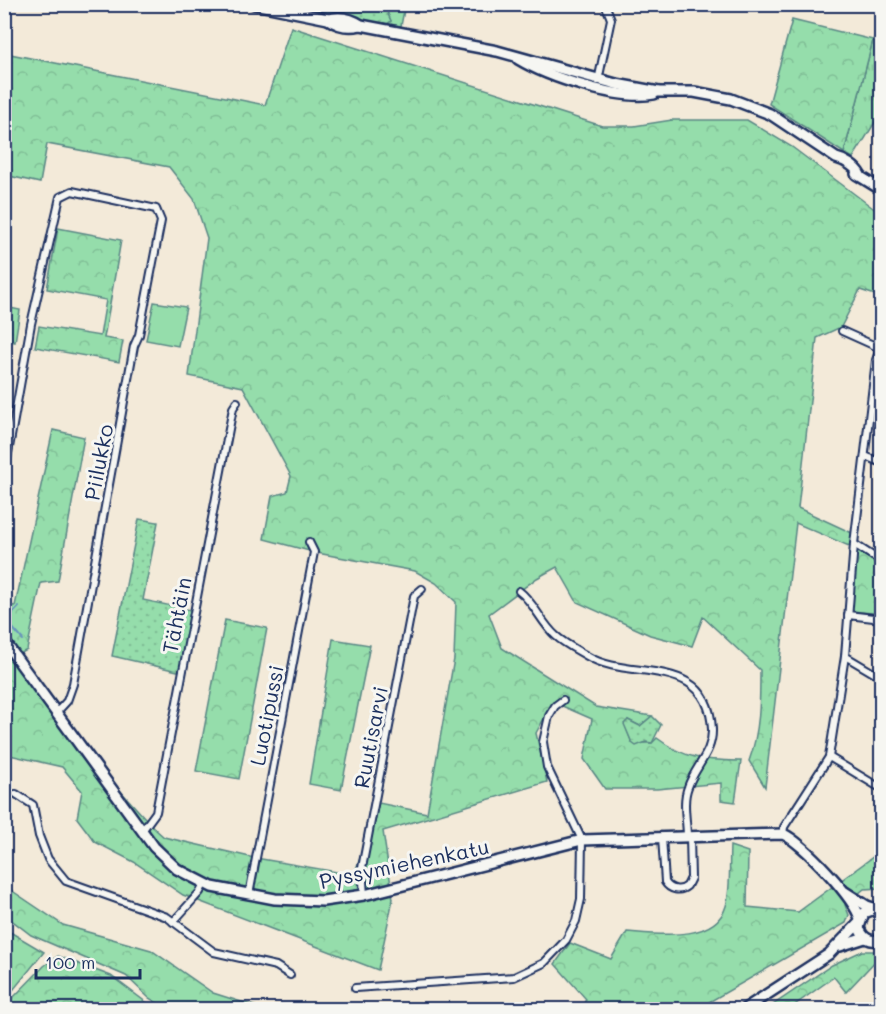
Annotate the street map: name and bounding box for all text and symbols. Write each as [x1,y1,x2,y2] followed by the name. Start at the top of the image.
[77,422,119,502] street label: Piilukko
[155,575,197,655] street label: Tähtäin
[243,662,289,768] street label: Luotipussi
[347,684,393,790] street label: Ruutisarvi
[317,832,491,894] street label: Pyssymiehenkatu
[36,942,140,980] scale bar
[45,950,95,974] text: 100 m

